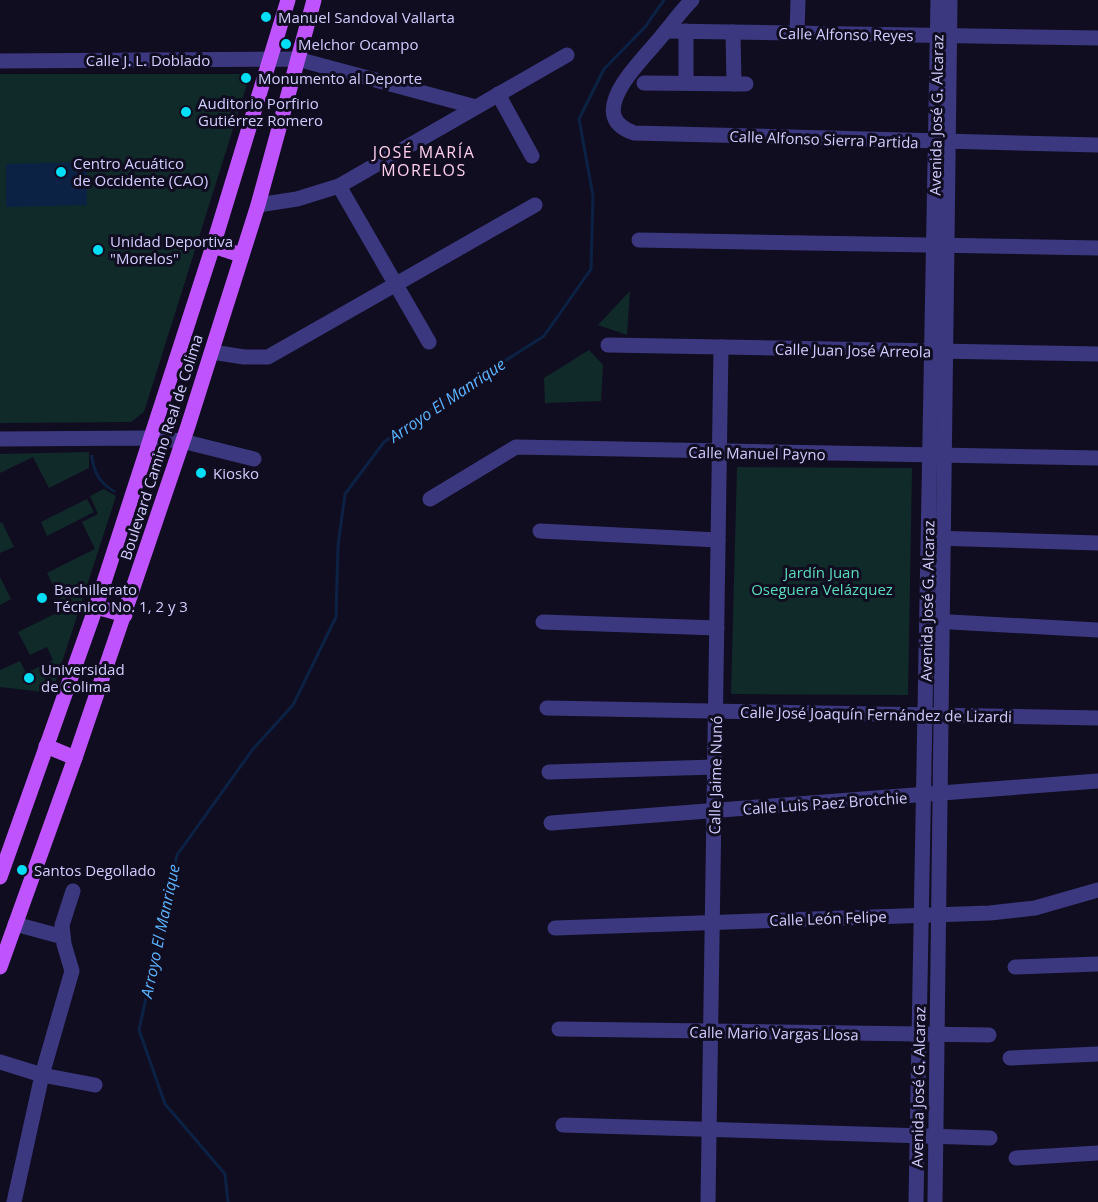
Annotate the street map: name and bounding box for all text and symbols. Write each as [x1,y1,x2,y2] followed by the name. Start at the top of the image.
[278,7,455,27] place label: Manuel Sandoval Vallarta
[259,10,273,24] marker: Manuel Sandoval Vallarta
[778,23,914,45] street label: Calle Alfonso Reyes
[298,34,418,54] place label: Melchor Ocampo
[925,34,947,196] street label: Avenida José G. Alcaraz
[279,37,293,51] marker: Melchor Ocampo
[86,50,210,70] street label: Calle J. L. Doblado
[258,68,422,88] place label: Monumento al Deporte
[239,71,253,85] marker: Monumento al Deporte
[198,93,323,130] place label: Auditorio Porfirio Gutiérrez Romero
[179,105,193,119] marker: Auditorio Porfirio Gutiérrez Romero
[729,126,919,152] street label: Calle Alfonso Sierra Partida
[371,141,475,181] district label: JOSÉ MARÍA MORELOS
[73,153,208,190] place label: Centro Acuático de Occidente (CAO)
[54,165,68,179] marker: Centro Acuático de Occidente (CAO)
[110,231,233,268] place label: Unidad Deportiva "Morelos"
[91,243,105,257] marker: Unidad Deportiva "Morelos"
[115,332,207,562] street label: Boulevard Camino Real de Colima
[775,339,931,361] street label: Calle Juan José Arreola
[384,353,510,448] water label: Arroyo El Manrique
[688,442,826,464] street label: Calle Manuel Payno
[213,463,259,483] place label: Kiosko
[194,466,208,480] marker: Kiosko
[916,520,938,682] street label: Avenida José G. Alcaraz
[751,562,893,599] park label: Jardín Juan Oseguera Velázquez
[54,579,188,616] place label: Bachillerato Técnico No. 1, 2 y 3
[35,591,49,605] marker: Bachillerato Técnico No. 1, 2 y 3
[41,659,125,696] place label: Universidad de Colima
[22,671,36,685] marker: Universidad de Colima
[740,702,1012,726] street label: Calle José Joaquín Fernández de Lizardi
[704,715,726,835] street label: Calle Jaime Nunó
[742,787,908,819] street label: Calle Luis Paez Brotchie
[34,860,156,880] place label: Santos Degollado
[135,862,185,1001] water label: Arroyo El Manrique
[15,863,29,877] marker: Santos Degollado
[769,906,887,930] street label: Calle León Felipe
[907,1006,929,1168] street label: Avenida José G. Alcaraz
[689,1022,859,1044] street label: Calle Mario Vargas Llosa

